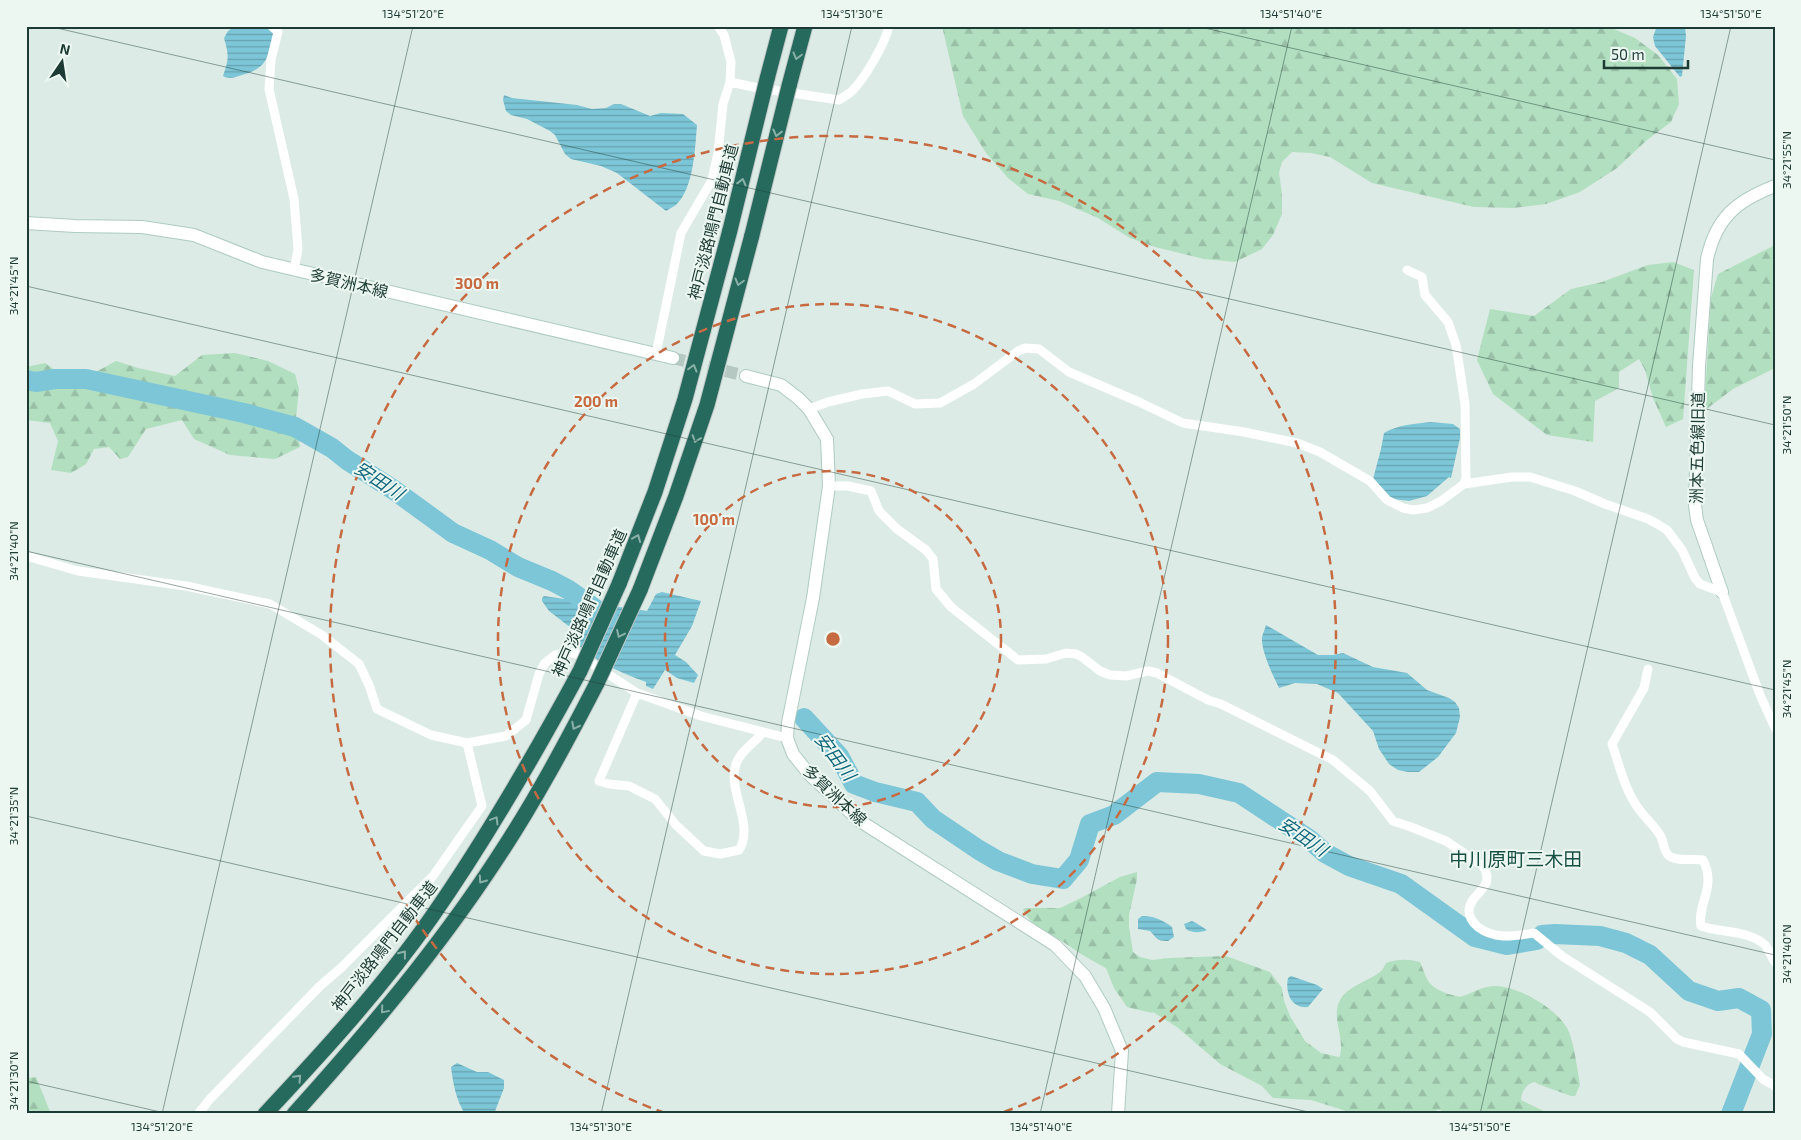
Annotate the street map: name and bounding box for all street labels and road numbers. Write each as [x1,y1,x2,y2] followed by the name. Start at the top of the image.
[684,142,741,302] street label: 神戸淡路鳴門自動車道
[308,264,390,301] street label: 多賀洲本線
[1686,392,1707,504] street label: 洲本五色線旧道
[547,526,630,680] street label: 神戸淡路鳴門自動車道
[800,760,871,829] street label: 多賀洲本線
[327,877,440,1015] street label: 神戸淡路鳴門自動車道

